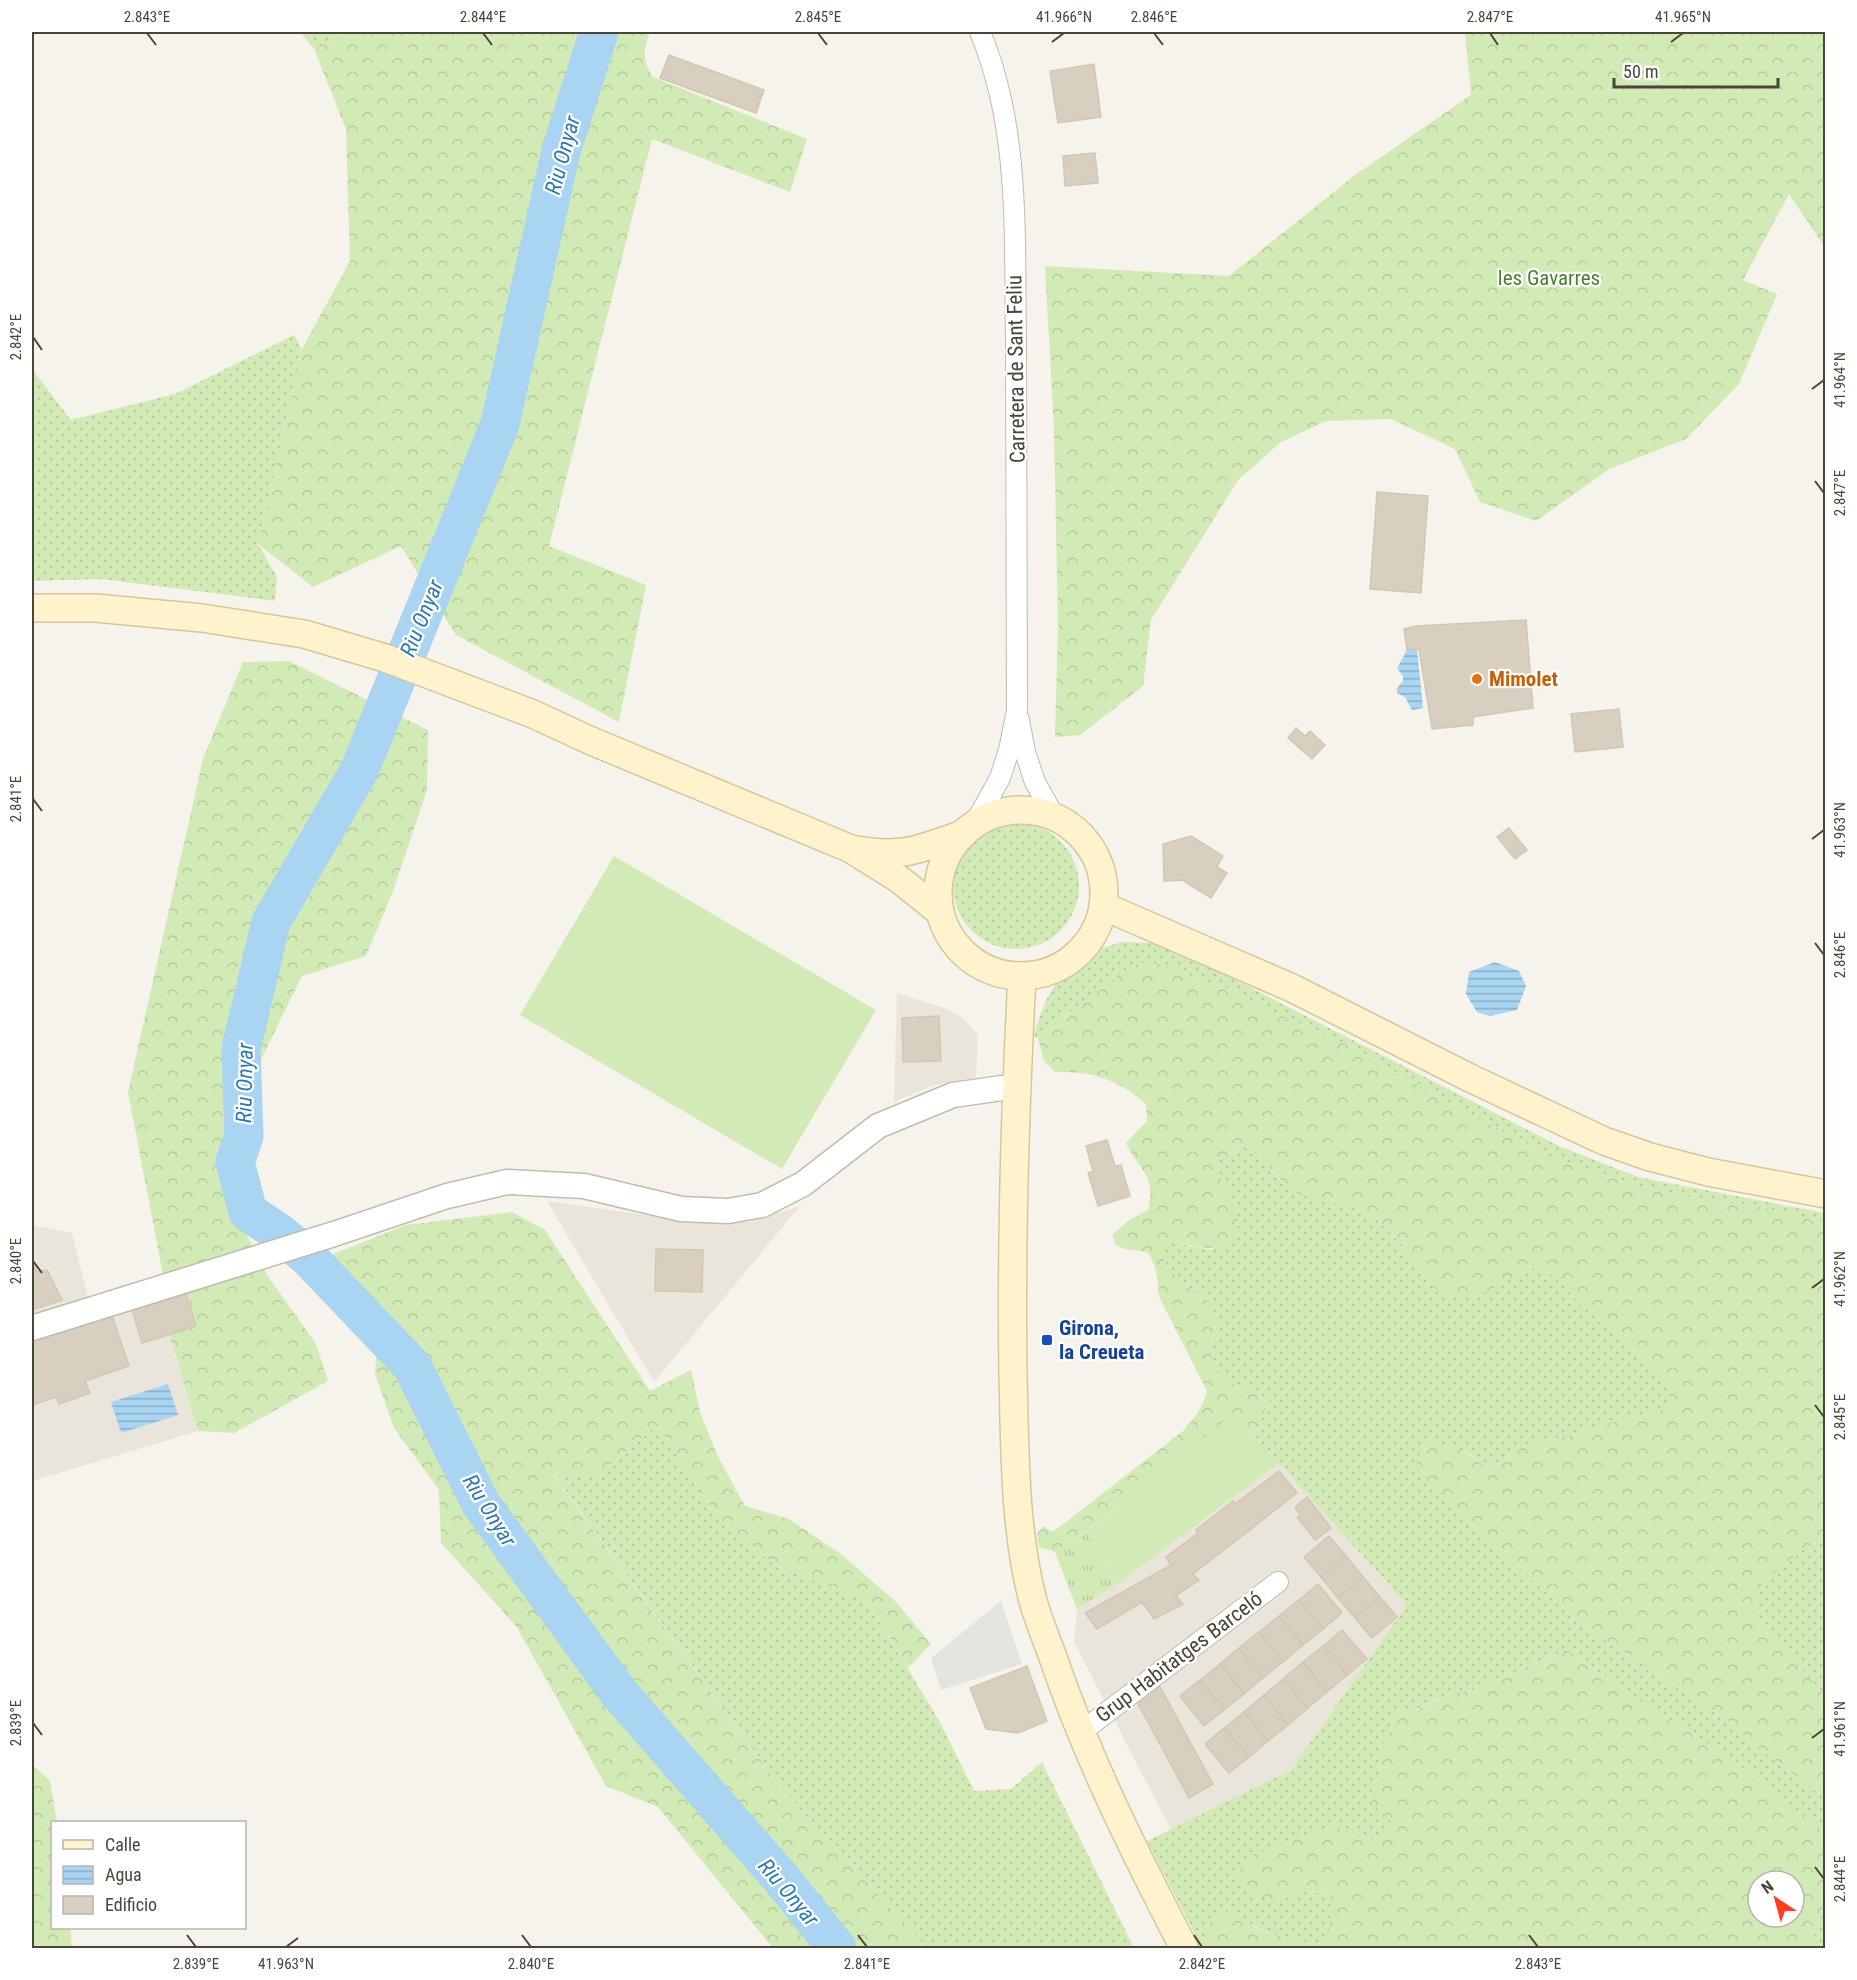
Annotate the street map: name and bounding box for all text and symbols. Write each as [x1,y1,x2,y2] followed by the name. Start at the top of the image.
[124,8,170,26] text: 2.843°E
[460,8,506,26] text: 2.844°E
[795,8,841,26] text: 2.845°E
[1036,8,1092,26] text: 41.966°N
[1131,8,1177,26] text: 2.846°E
[1467,8,1513,26] text: 2.847°E
[1655,8,1711,26] text: 41.965°N
[1614,51,1778,89] scale bar
[1623,61,1658,82] text: 50 m
[540,113,585,197] water label: Riu Onyar
[1498,266,1600,290] park label: les Gavarres
[1002,275,1030,463] street label: Carretera de Sant Feliu
[7,314,25,360] text: 2.842°E
[1831,352,1849,408] text: 41.964°N
[1831,470,1849,516] text: 2.847°E
[395,576,448,660] water label: Riu Onyar
[1489,667,1558,691] place label: Mimolet
[1470,672,1484,686] marker: Mimolet
[7,776,25,822] text: 2.841°E
[1831,802,1849,858] text: 41.963°N
[1831,932,1849,978] text: 2.846°E
[231,1042,258,1123] water label: Riu Onyar
[7,1238,25,1284] text: 2.840°E
[1831,1251,1849,1307] text: 41.962°N
[1059,1316,1145,1364] place label: Girona, la Creueta
[1040,1333,1054,1347] marker: Girona, la Creueta
[1831,1394,1849,1440] text: 2.845°E
[458,1470,522,1551] water label: Riu Onyar
[1091,1587,1267,1727] street label: Grup Habitatges Barceló
[7,1700,25,1746] text: 2.839°E
[1831,1701,1849,1757] text: 41.961°N
[51,1821,246,1929] legend
[105,1834,141,1855] text: Calle
[753,1854,824,1931] water label: Riu Onyar
[1831,1856,1849,1902] text: 2.844°E
[105,1864,142,1885] text: Agua
[1746,1869,1806,1929] north arrow
[1758,1877,1777,1898] text: N
[105,1894,157,1915] text: Edificio
[173,1955,219,1973] text: 2.839°E
[258,1955,314,1973] text: 41.963°N
[508,1955,554,1973] text: 2.840°E
[844,1955,890,1973] text: 2.841°E
[1179,1955,1225,1973] text: 2.842°E
[1515,1955,1561,1973] text: 2.843°E

